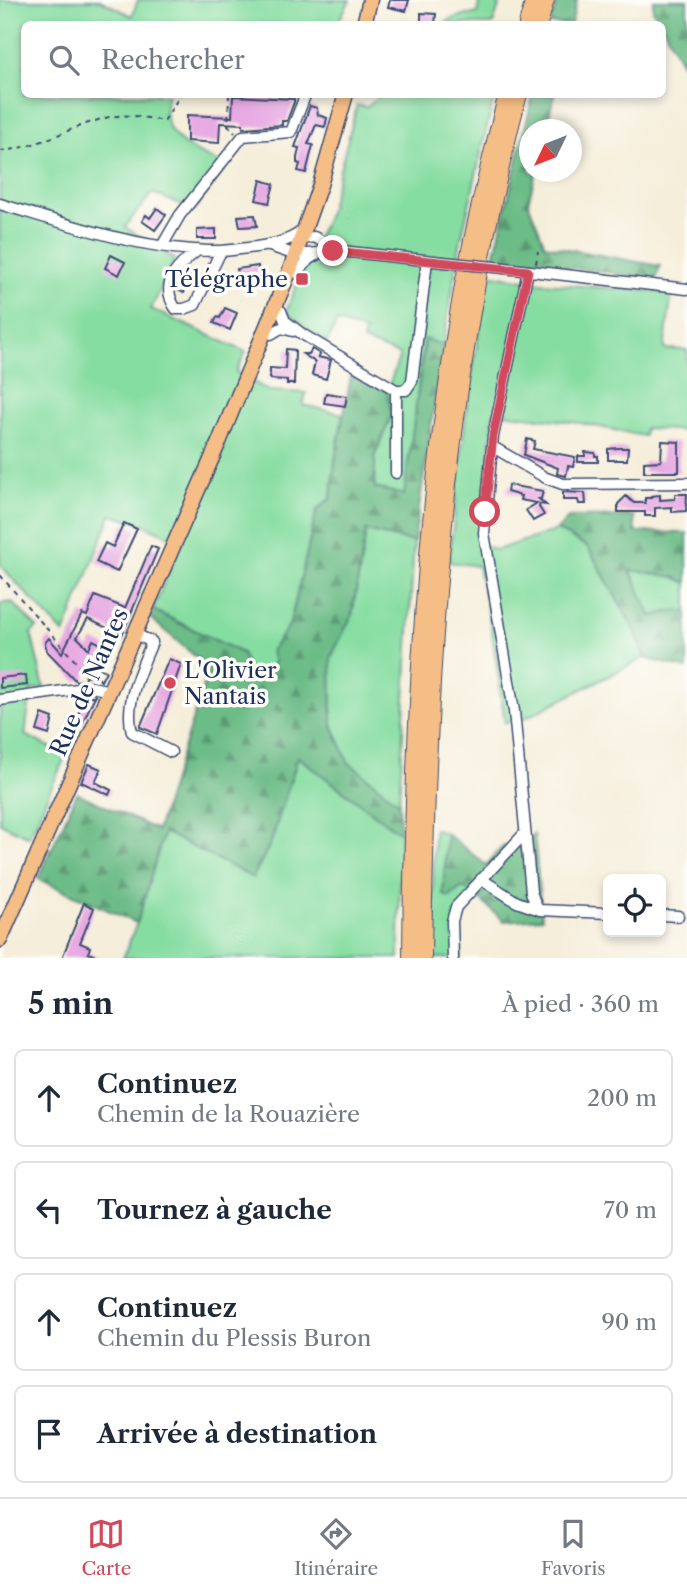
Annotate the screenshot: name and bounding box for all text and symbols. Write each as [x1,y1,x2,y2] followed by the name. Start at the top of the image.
[21,21,666,98] search box
[45,41,83,79] icon: search
[101,44,245,76] text: Rechercher
[519,119,582,182] north arrow
[317,235,348,266] route end
[165,265,288,293] place label: Télégraphe
[294,271,310,287] marker: Télégraphe
[469,496,500,527] route start
[44,604,134,760] street label: Rue de Nantes
[184,656,277,710] place label: L'Olivier Nantais
[162,675,178,691] marker: L'Olivier Nantais
[603,874,666,937] map controls
[603,874,666,937] button: locate
[28,985,113,1022] text: 5 min
[502,990,659,1018] text: À pied · 360 m
[97,1068,237,1100] text: Continuez
[30,1079,68,1117] icon: ahead
[587,1084,657,1112] text: 200 m
[97,1100,360,1128] text: Chemin de la Rouazière
[30,1191,68,1229] icon: left
[97,1194,332,1226] text: Tournez à gauche
[604,1196,657,1224] text: 70 m
[97,1292,237,1324] text: Continuez
[30,1303,68,1341] icon: ahead
[601,1308,657,1336] text: 90 m
[97,1324,371,1352] text: Chemin du Plessis Buron
[30,1415,68,1453] icon: arrive
[97,1418,377,1450] text: Arrivée à destination
[81,1515,131,1580] tab: Carte
[294,1515,378,1580] tab: Itinéraire
[541,1515,606,1580] tab: Favoris

